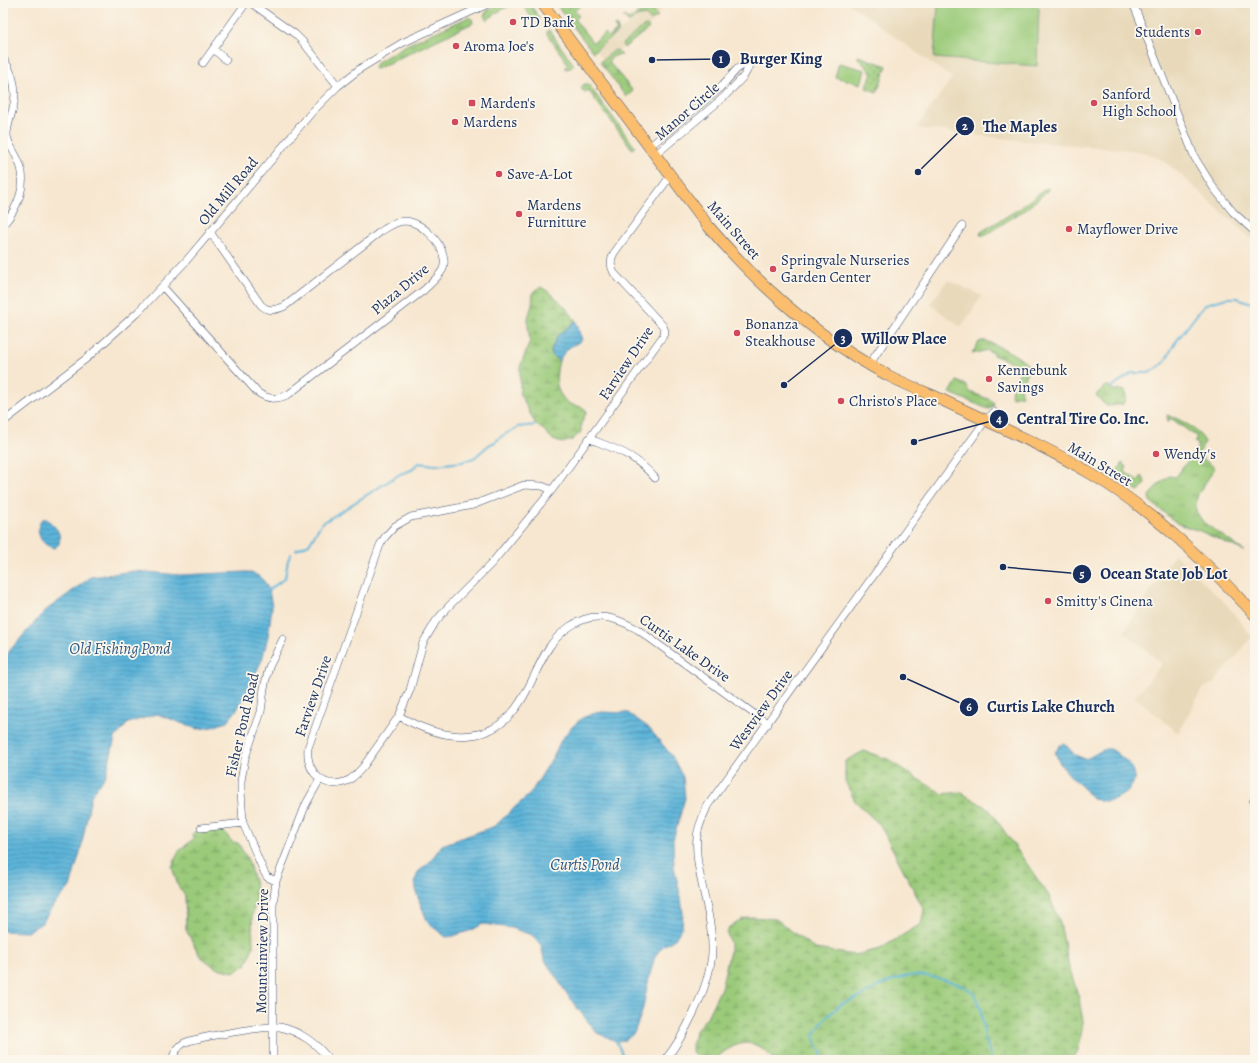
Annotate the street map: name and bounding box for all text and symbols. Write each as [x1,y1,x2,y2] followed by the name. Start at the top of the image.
[521,12,575,32] place label: TD Bank
[508,17,518,27] marker: TD Bank
[1135,22,1190,42] place label: Students
[1193,27,1203,37] marker: Students
[463,36,534,56] place label: Aroma Joe's
[451,41,461,51] marker: Aroma Joe's
[711,45,830,73] callout: Burger King
[740,48,823,70] text: Burger King
[719,51,724,67] text: 1
[650,77,724,145] street label: Manor Circle
[1102,84,1177,121] place label: Sanford High School
[480,93,536,113] place label: Marden's
[467,98,477,108] marker: Marden's
[1089,98,1099,108] marker: Sanford High School
[463,112,517,132] place label: Mardens
[955,112,1065,140] callout: The Maples
[983,116,1057,138] text: The Maples
[450,117,460,127] marker: Mardens
[962,118,968,134] text: 2
[194,152,263,229] street label: Old Mill Road
[507,164,573,184] place label: Save-A-Lot
[494,169,504,179] marker: Save-A-Lot
[527,195,587,232] place label: Mardens Furniture
[703,196,765,264] street label: Main Street
[514,209,524,219] marker: Mardens Furniture
[1077,219,1179,239] place label: Mayflower Drive
[1064,224,1074,234] marker: Mayflower Drive
[781,250,909,287] place label: Springvale Nurseries Garden Center
[367,259,433,319] street label: Plaza Drive
[768,264,778,274] marker: Springvale Nurseries Garden Center
[745,314,816,351] place label: Bonanza Steakhouse
[594,322,658,404] street label: Farview Drive
[833,324,955,352] callout: Willow Place
[732,328,742,338] marker: Bonanza Steakhouse
[860,328,947,350] text: Willow Place
[840,331,846,347] text: 3
[997,360,1068,397] place label: Kennebunk Savings
[984,374,994,384] marker: Kennebunk Savings
[849,391,938,411] place label: Christo's Place
[836,396,846,406] marker: Christo's Place
[989,405,1157,433] callout: Central Tire Co. Inc.
[1017,408,1149,430] text: Central Tire Co. Inc.
[996,411,1002,427] text: 4
[1064,437,1136,491] street label: Main Street
[1163,444,1216,464] place label: Wendy's
[1151,449,1161,459] marker: Wendy's
[1072,560,1236,588] callout: Ocean State Job Lot
[1100,563,1228,585] text: Ocean State Job Lot
[1079,566,1085,582] text: 5
[1056,591,1153,611] place label: Smitty's Cinena
[1043,596,1053,606] marker: Smitty's Cinena
[636,609,735,687] street label: Curtis Lake Drive
[69,638,171,660] water label: Old Fishing Pond
[290,652,336,739] street label: Farview Drive
[724,665,797,755] street label: Westview Drive
[220,670,264,779] street label: Fisher Pond Road
[959,693,1123,721] callout: Curtis Lake Church
[987,696,1115,718] text: Curtis Lake Church
[966,699,972,715] text: 6
[550,854,620,876] water label: Curtis Pond
[251,888,273,1014] street label: Mountainview Drive

